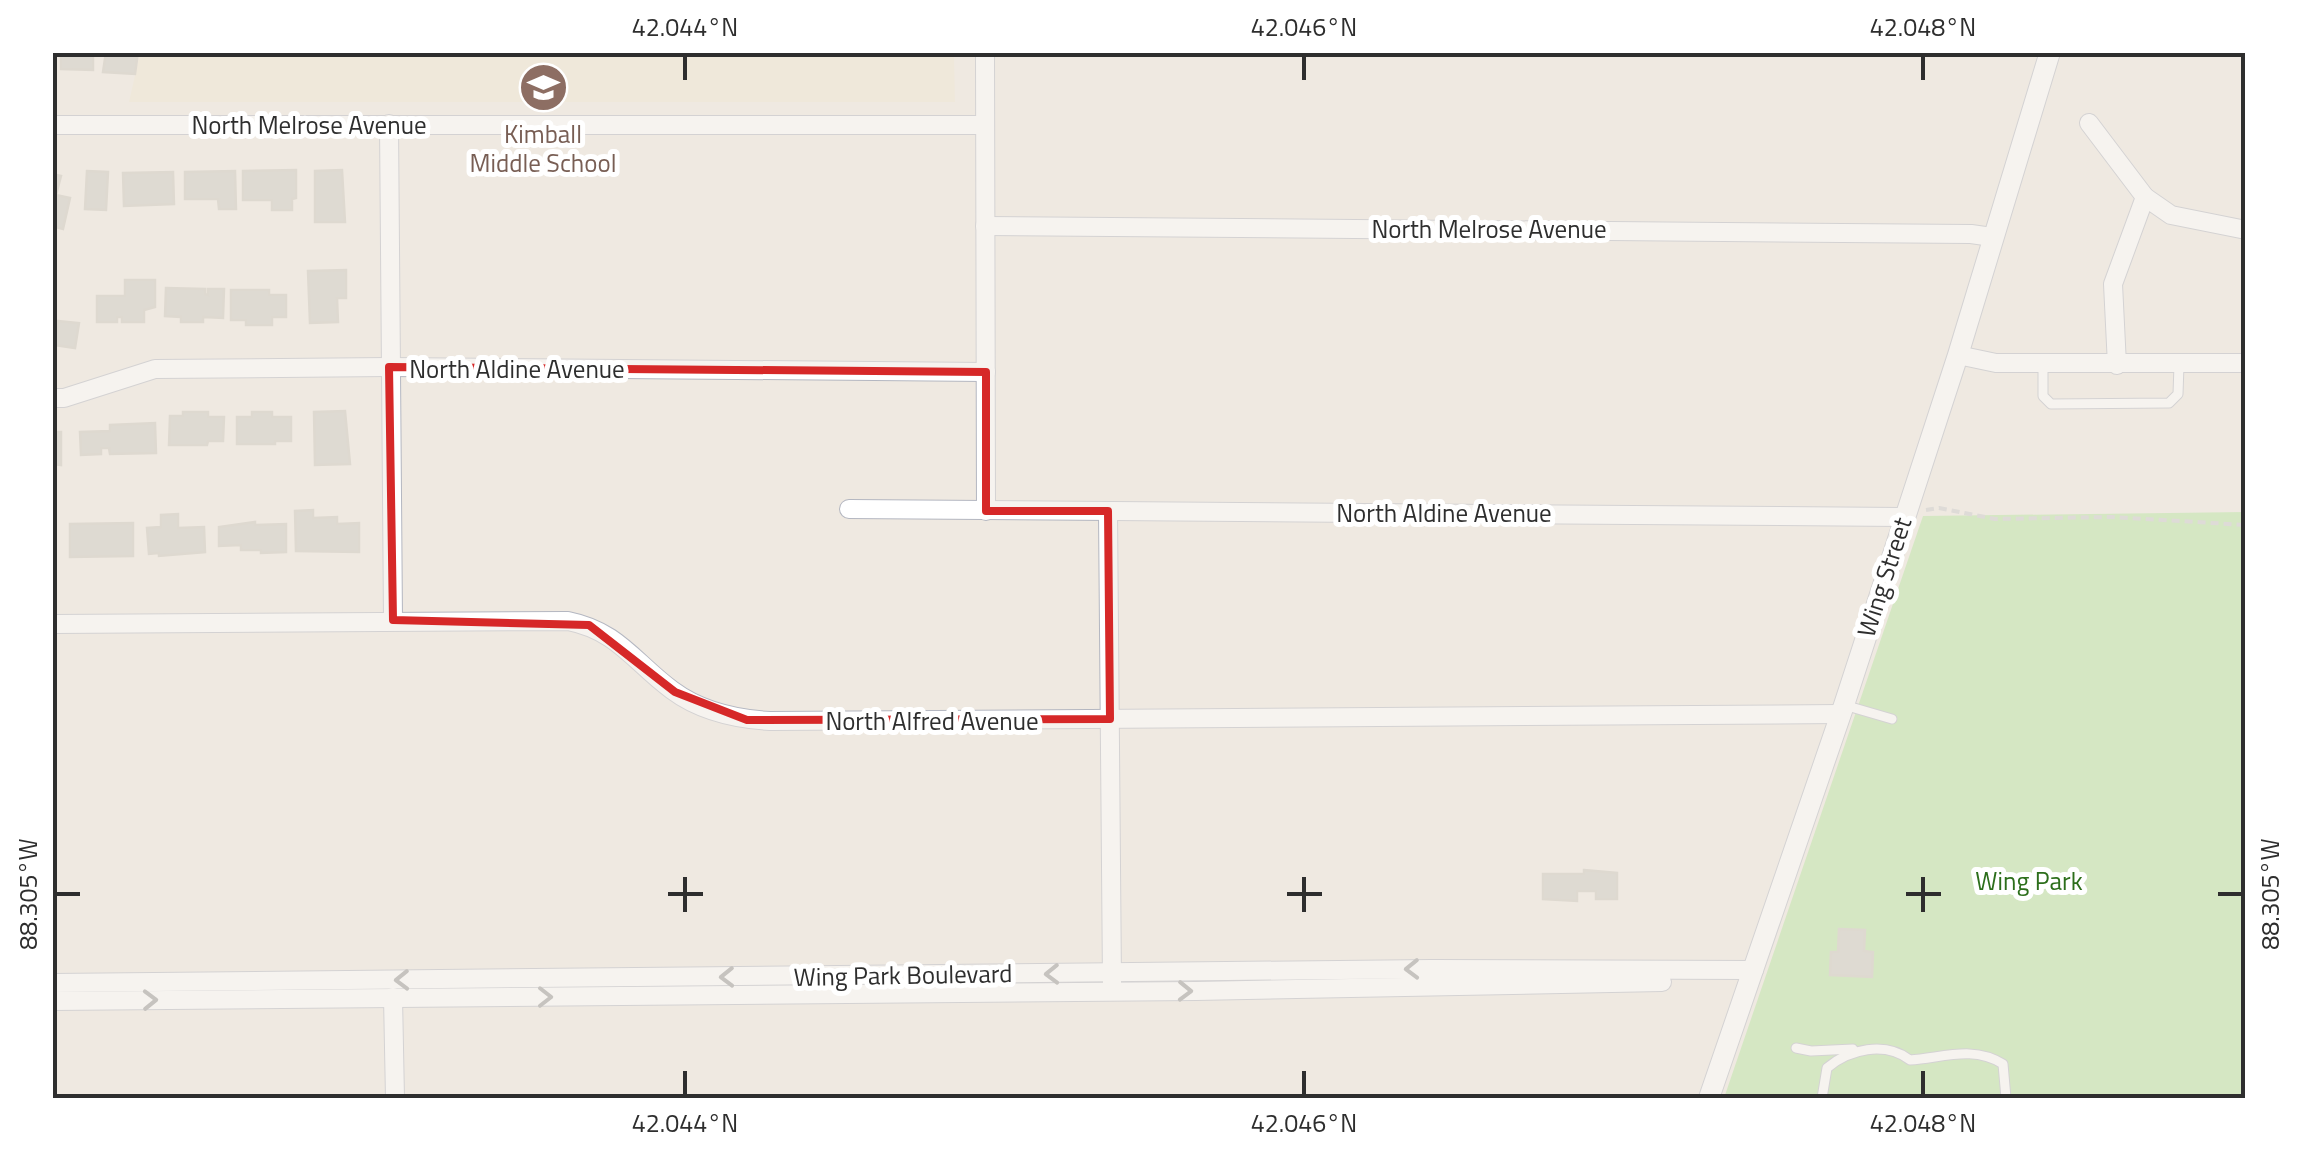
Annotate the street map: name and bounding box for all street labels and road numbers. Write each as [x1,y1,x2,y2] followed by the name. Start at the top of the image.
[191,106,427,144] street label: North Melrose Avenue
[1371,210,1607,248] street label: North Melrose Avenue
[409,350,625,388] street label: North Aldine Avenue
[1336,494,1552,532] street label: North Aldine Avenue
[1847,512,1921,642] street label: Wing Street
[825,702,1039,740] street label: North Alfred Avenue
[793,954,1013,996] street label: Wing Park Boulevard

